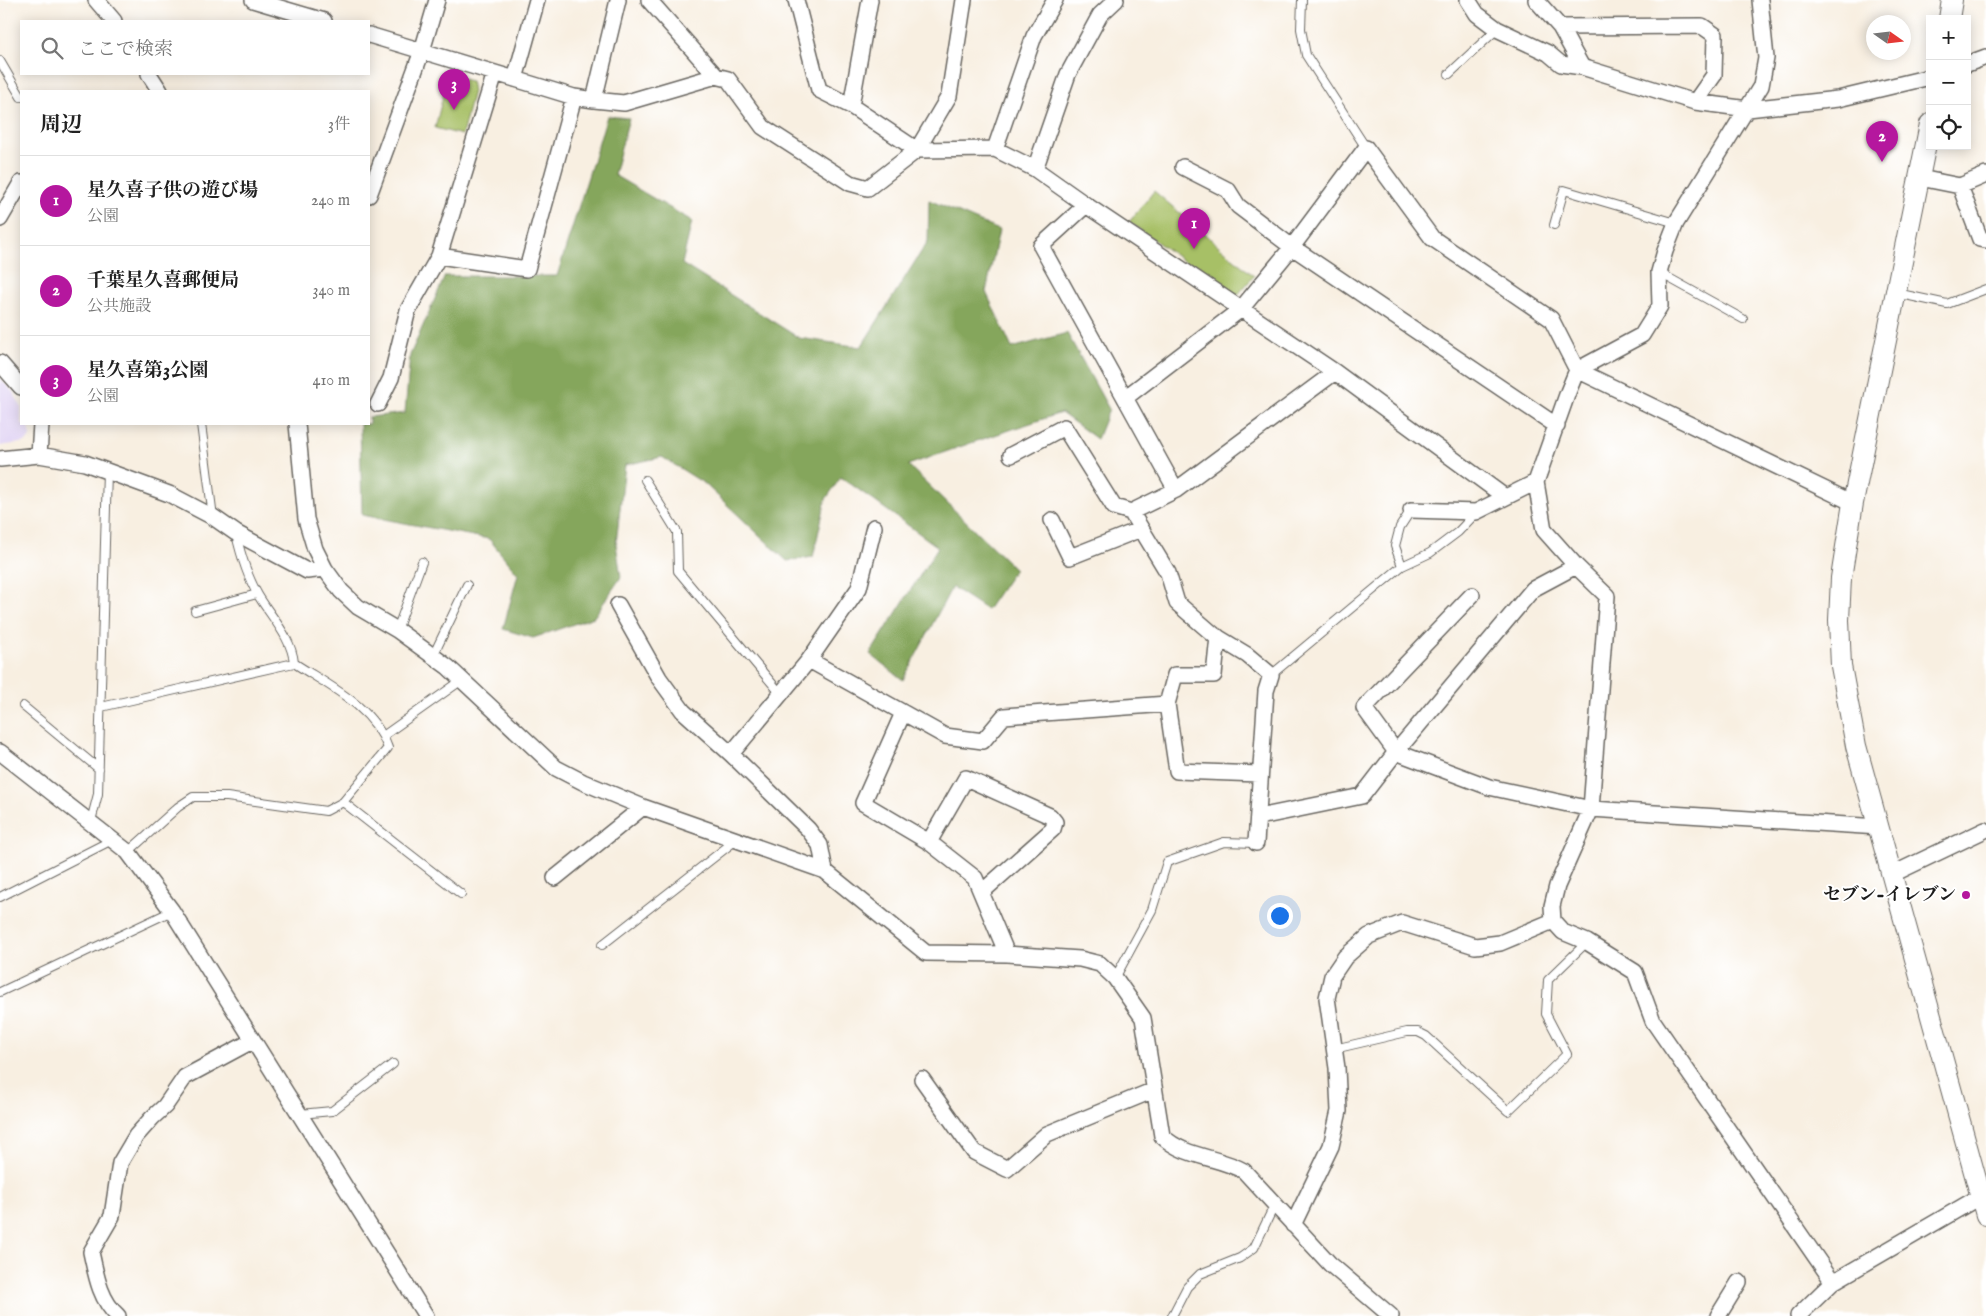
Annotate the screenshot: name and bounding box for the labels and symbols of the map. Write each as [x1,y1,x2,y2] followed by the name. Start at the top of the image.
[1866,15,1911,60] north arrow
[438,69,470,110] pin: 3
[1866,121,1898,162] pin: 2
[1178,208,1210,249] pin: 1
[1823,884,1956,907] place label: セブン-イレブン
[1960,889,1972,901] marker: セブン-イレブン
[1267,903,1293,929] your location

